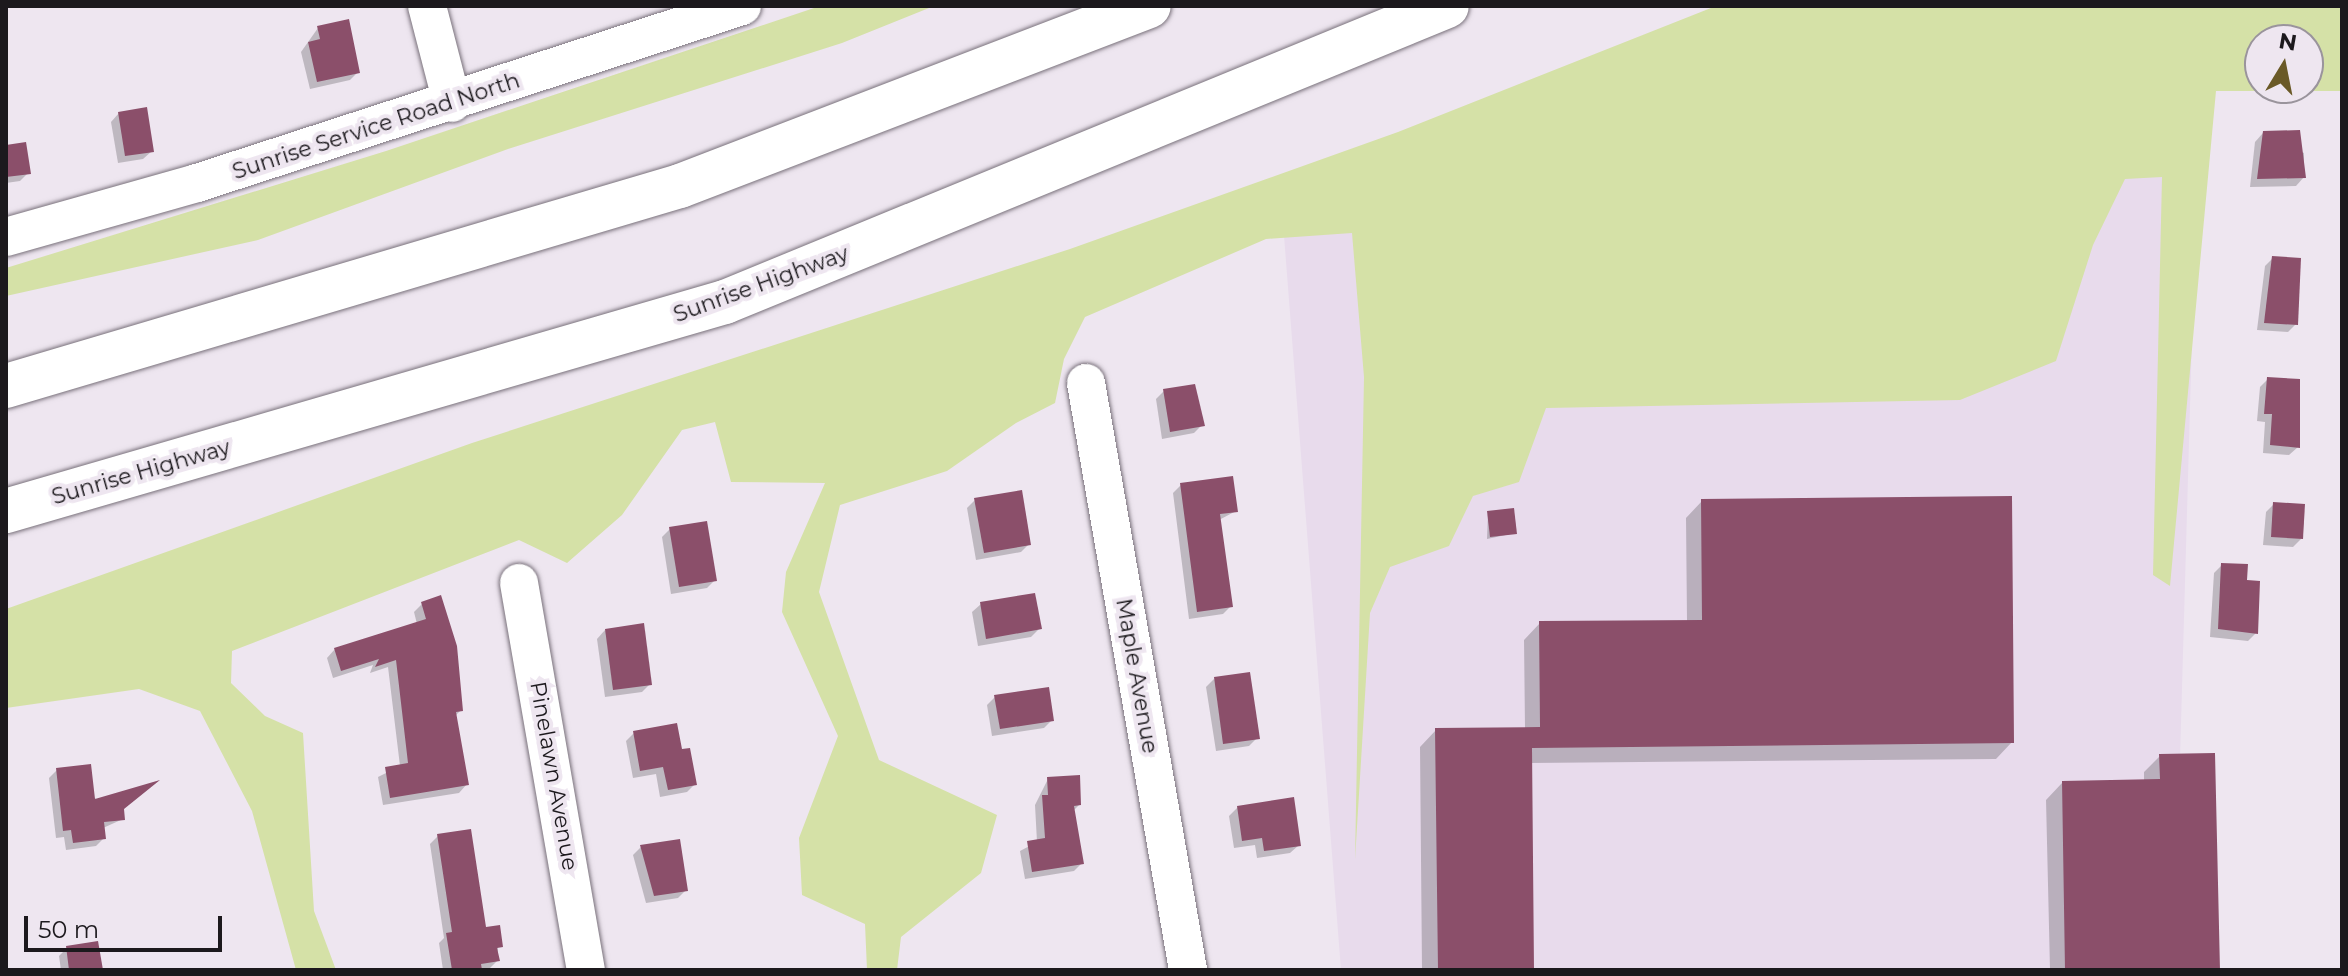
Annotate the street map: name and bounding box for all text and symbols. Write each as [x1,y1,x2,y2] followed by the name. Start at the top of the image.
[2244,24,2324,104] north arrow
[2277,27,2299,57] text: N
[229,67,523,185] street label: Sunrise Service Road North
[670,240,852,328] street label: Sunrise Highway
[49,434,233,510] street label: Sunrise Highway
[1110,596,1164,756] street label: Maple Avenue
[524,679,584,873] street label: Pinelawn Avenue
[28,900,226,950] scale bar
[38,915,99,944] text: 50 m

